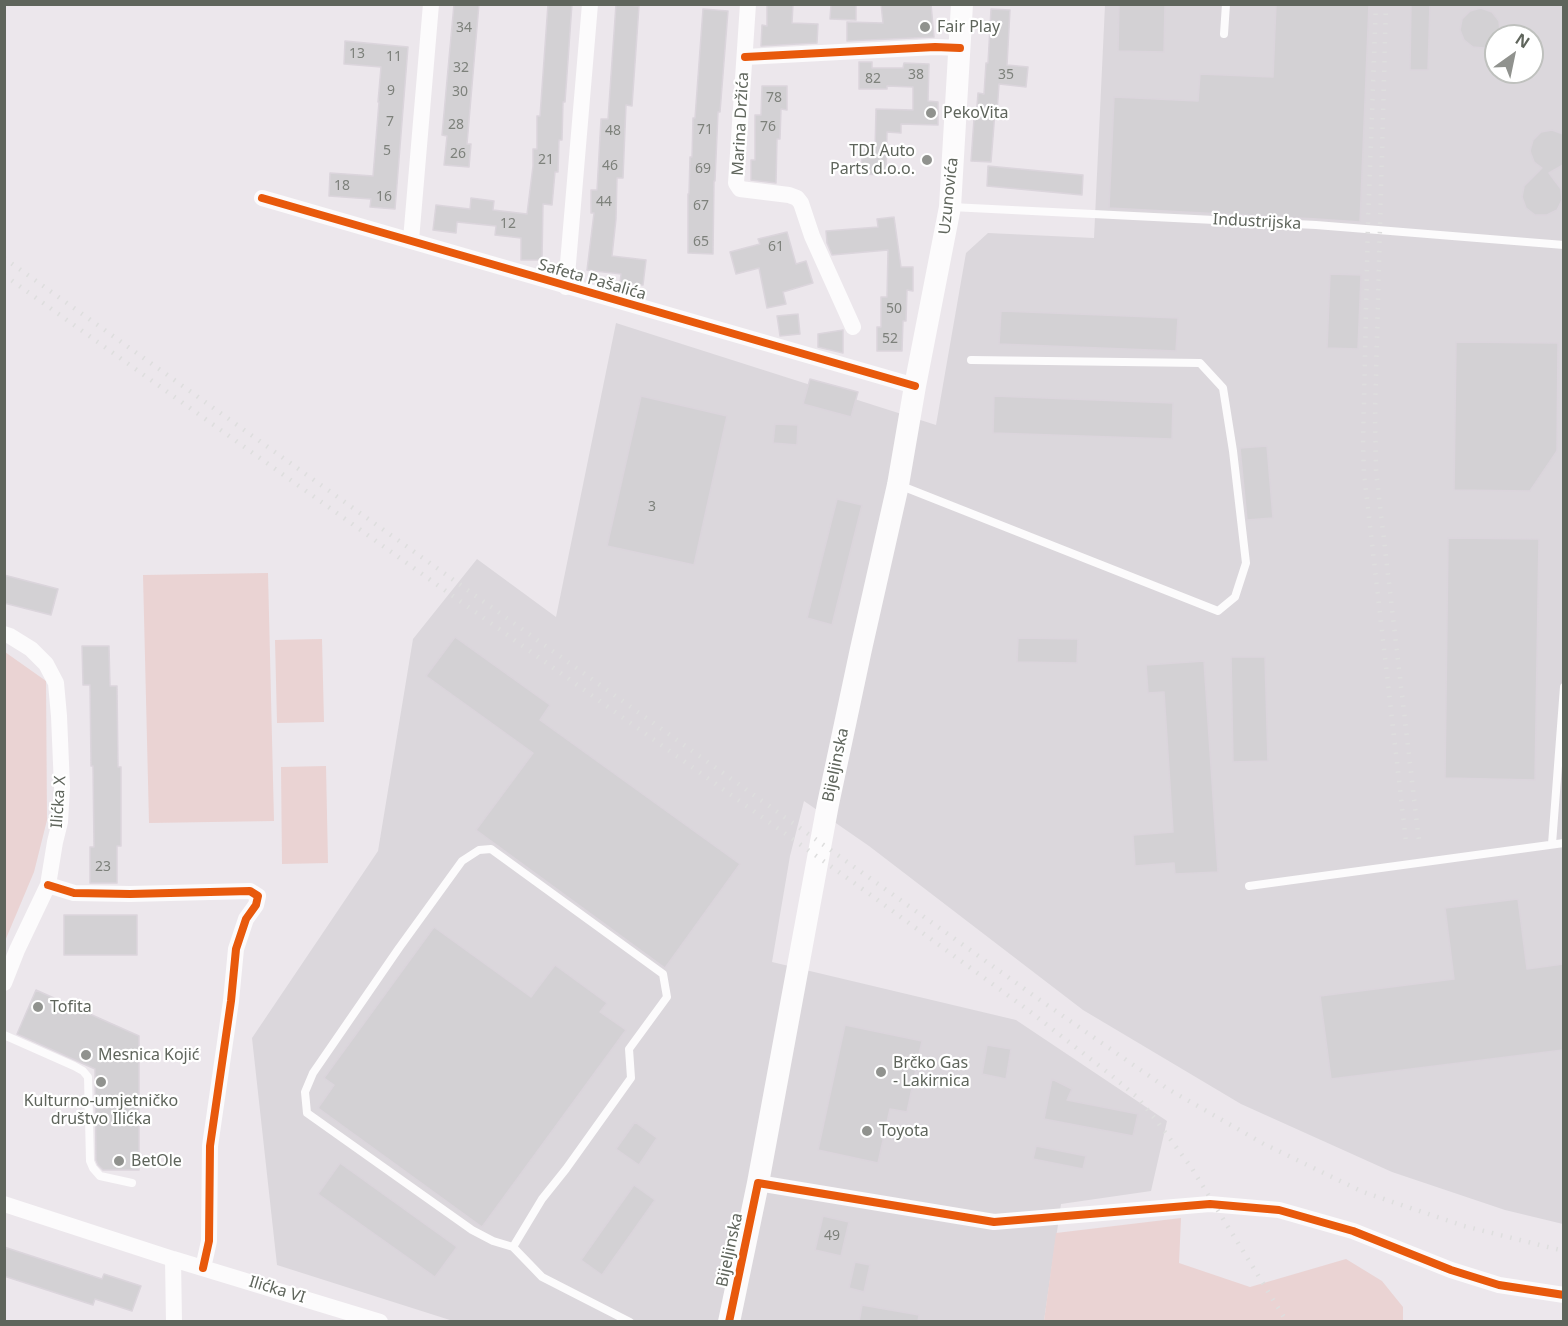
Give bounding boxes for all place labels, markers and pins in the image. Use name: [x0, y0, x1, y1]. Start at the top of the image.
place label: Fair Play: [937, 17, 1000, 37]
marker: Fair Play: [918, 20, 932, 34]
place label: PekoVita: [943, 103, 1008, 123]
marker: PekoVita: [924, 106, 938, 120]
place label: TDI Auto Parts d.o.o.: [830, 141, 915, 179]
marker: TDI Auto Parts d.o.o.: [920, 153, 934, 167]
place label: Tofita: [50, 997, 92, 1017]
marker: Tofita: [31, 1000, 45, 1014]
place label: Mesnica Kojić: [98, 1045, 200, 1065]
marker: Mesnica Kojić: [79, 1048, 93, 1062]
place label: Brčko Gas - Lakirnica: [893, 1053, 970, 1091]
marker: Brčko Gas - Lakirnica: [874, 1065, 888, 1079]
marker: Kulturno-umjetničko društvo Ilićka: [94, 1075, 108, 1089]
place label: Kulturno-umjetničko društvo Ilićka: [24, 1091, 178, 1129]
place label: Toyota: [879, 1121, 929, 1141]
marker: Toyota: [860, 1124, 874, 1138]
place label: BetOle: [131, 1151, 182, 1171]
marker: BetOle: [112, 1154, 126, 1168]

